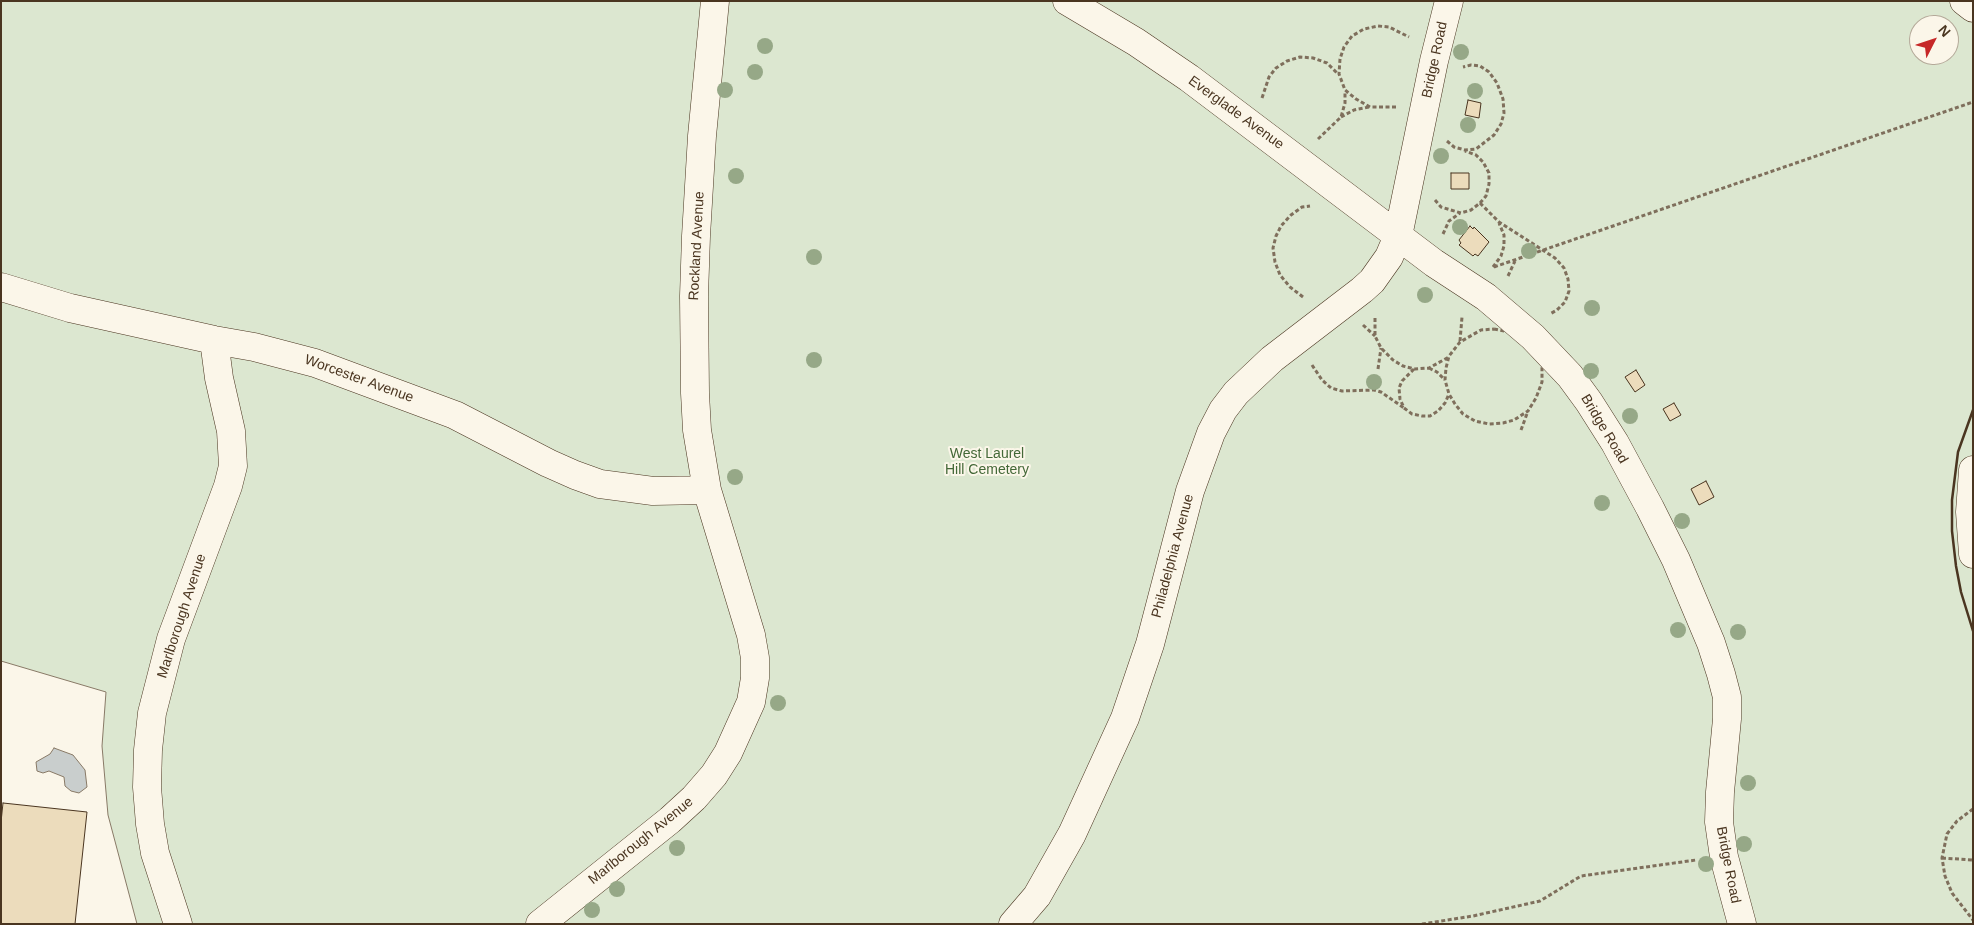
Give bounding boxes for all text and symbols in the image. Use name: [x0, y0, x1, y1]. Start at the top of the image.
north arrow: [1909, 15, 1959, 65]
street label: Bridge Road: [1419, 20, 1451, 100]
text: N: [1935, 22, 1954, 40]
street label: Everglade Avenue: [1185, 73, 1287, 153]
street label: Rockland Avenue: [686, 191, 708, 301]
street label: Worcester Avenue: [302, 351, 416, 407]
street label: Bridge Road: [1577, 391, 1631, 467]
park label: West Laurel Hill Cemetery: [945, 446, 1029, 478]
street label: Philadelphia Avenue: [1148, 492, 1198, 620]
street label: Marlborough Avenue: [154, 552, 210, 680]
street label: Marlborough Avenue: [585, 794, 697, 888]
street label: Bridge Road: [1712, 825, 1744, 905]

